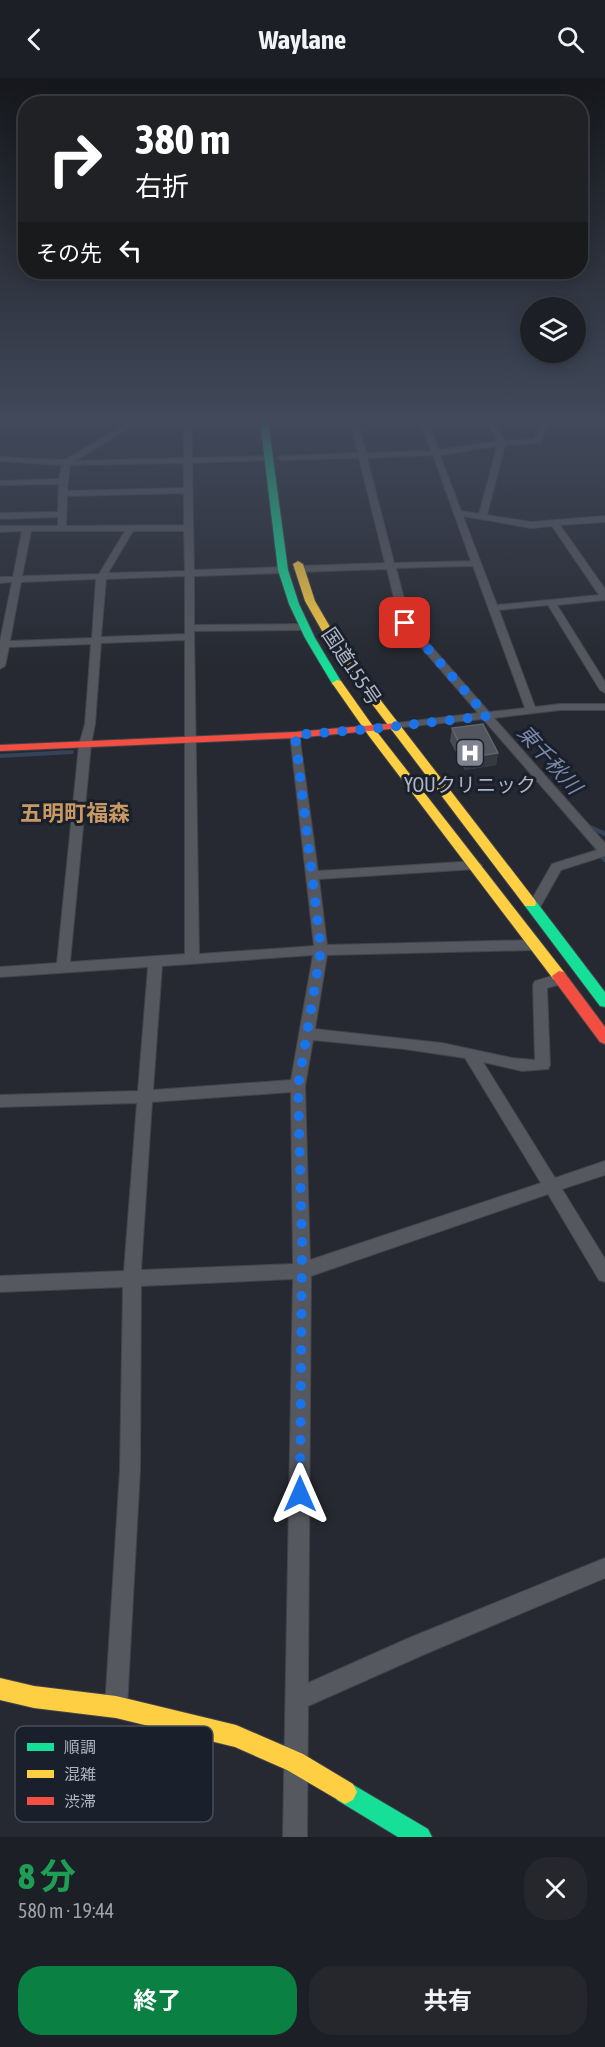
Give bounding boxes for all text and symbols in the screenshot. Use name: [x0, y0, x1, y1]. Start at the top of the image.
icon: back: [18, 23, 51, 56]
icon: search: [554, 23, 587, 56]
text: Waylane: [259, 24, 346, 55]
text: 380 m: [135, 115, 230, 163]
icon: right: [36, 120, 114, 198]
text: 右折: [135, 171, 189, 202]
icon: left: [114, 234, 147, 267]
text: その先: [36, 240, 102, 266]
map controls: [520, 297, 586, 363]
button: layers: [520, 297, 586, 363]
pin: [379, 597, 430, 648]
icon: arrive: [388, 606, 421, 639]
street label: 国道155号: [318, 623, 386, 709]
water label: 東千秋川: [513, 720, 588, 800]
hospital icon: YOUクリニック: [454, 737, 486, 769]
place label: YOUクリニック: [404, 773, 536, 796]
district label: 五明町福森: [20, 800, 130, 826]
position arrow: [268, 1462, 332, 1526]
legend: [15, 1726, 213, 1822]
text: 順調: [64, 1738, 96, 1756]
text: 混雑: [64, 1765, 96, 1783]
text: 渋滞: [64, 1792, 96, 1810]
text: 8 分: [18, 1855, 76, 1897]
button: close: [524, 1857, 587, 1920]
text: 580 m · 19:44: [18, 1899, 114, 1922]
button: 終了: [18, 1966, 297, 2035]
button: 共有: [309, 1966, 587, 2035]

